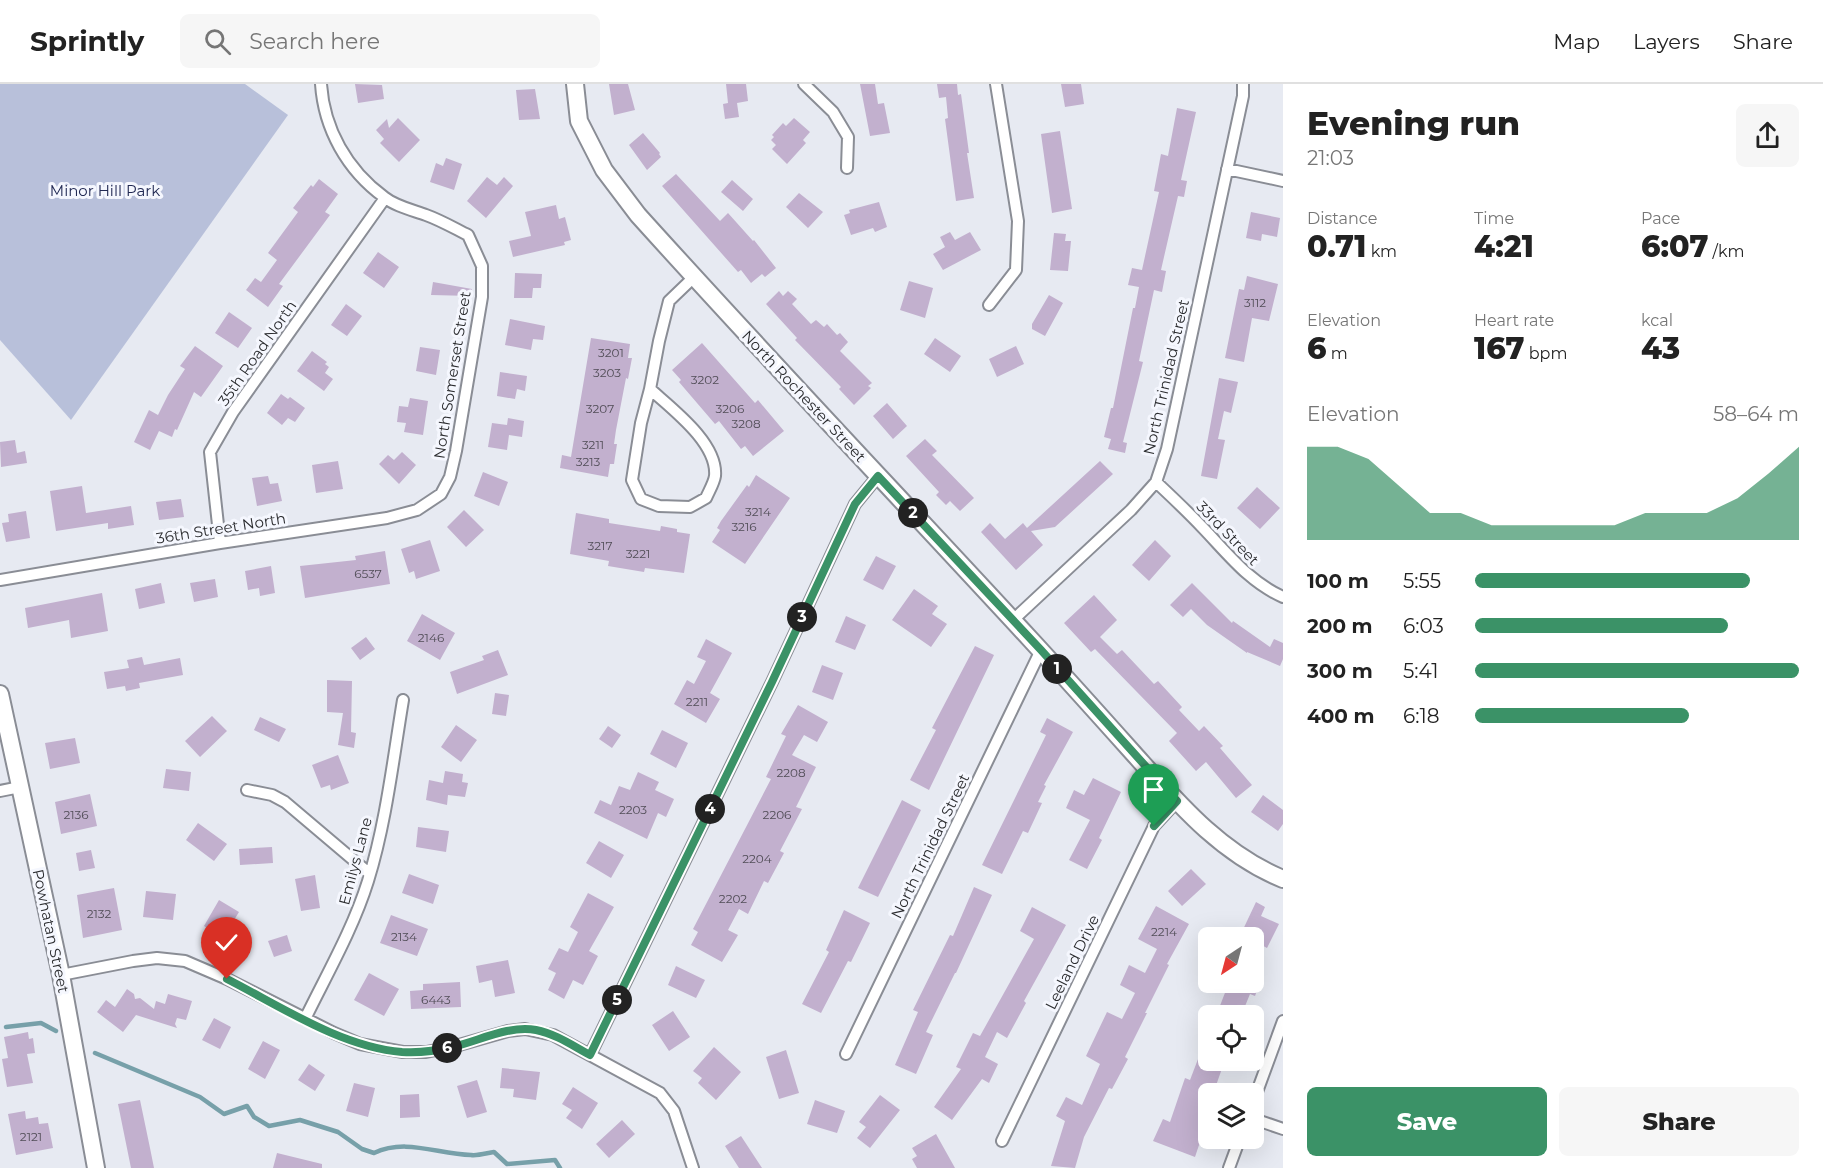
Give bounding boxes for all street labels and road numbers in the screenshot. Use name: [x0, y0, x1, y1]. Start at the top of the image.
street label: North Somerset Street: [429, 290, 475, 460]
street label: 35th Road North: [214, 297, 300, 409]
street label: North Trinidad Street: [1139, 297, 1193, 457]
street label: North Rochester Street: [738, 326, 870, 466]
street label: 33rd Street: [1193, 497, 1263, 569]
street label: 36th Street North: [155, 508, 287, 548]
street label: North Trinidad Street: [887, 770, 973, 922]
street label: Emilys Lane: [334, 815, 376, 907]
street label: Powhatan Street: [29, 867, 73, 995]
street label: Leeland Drive: [1041, 911, 1103, 1013]

